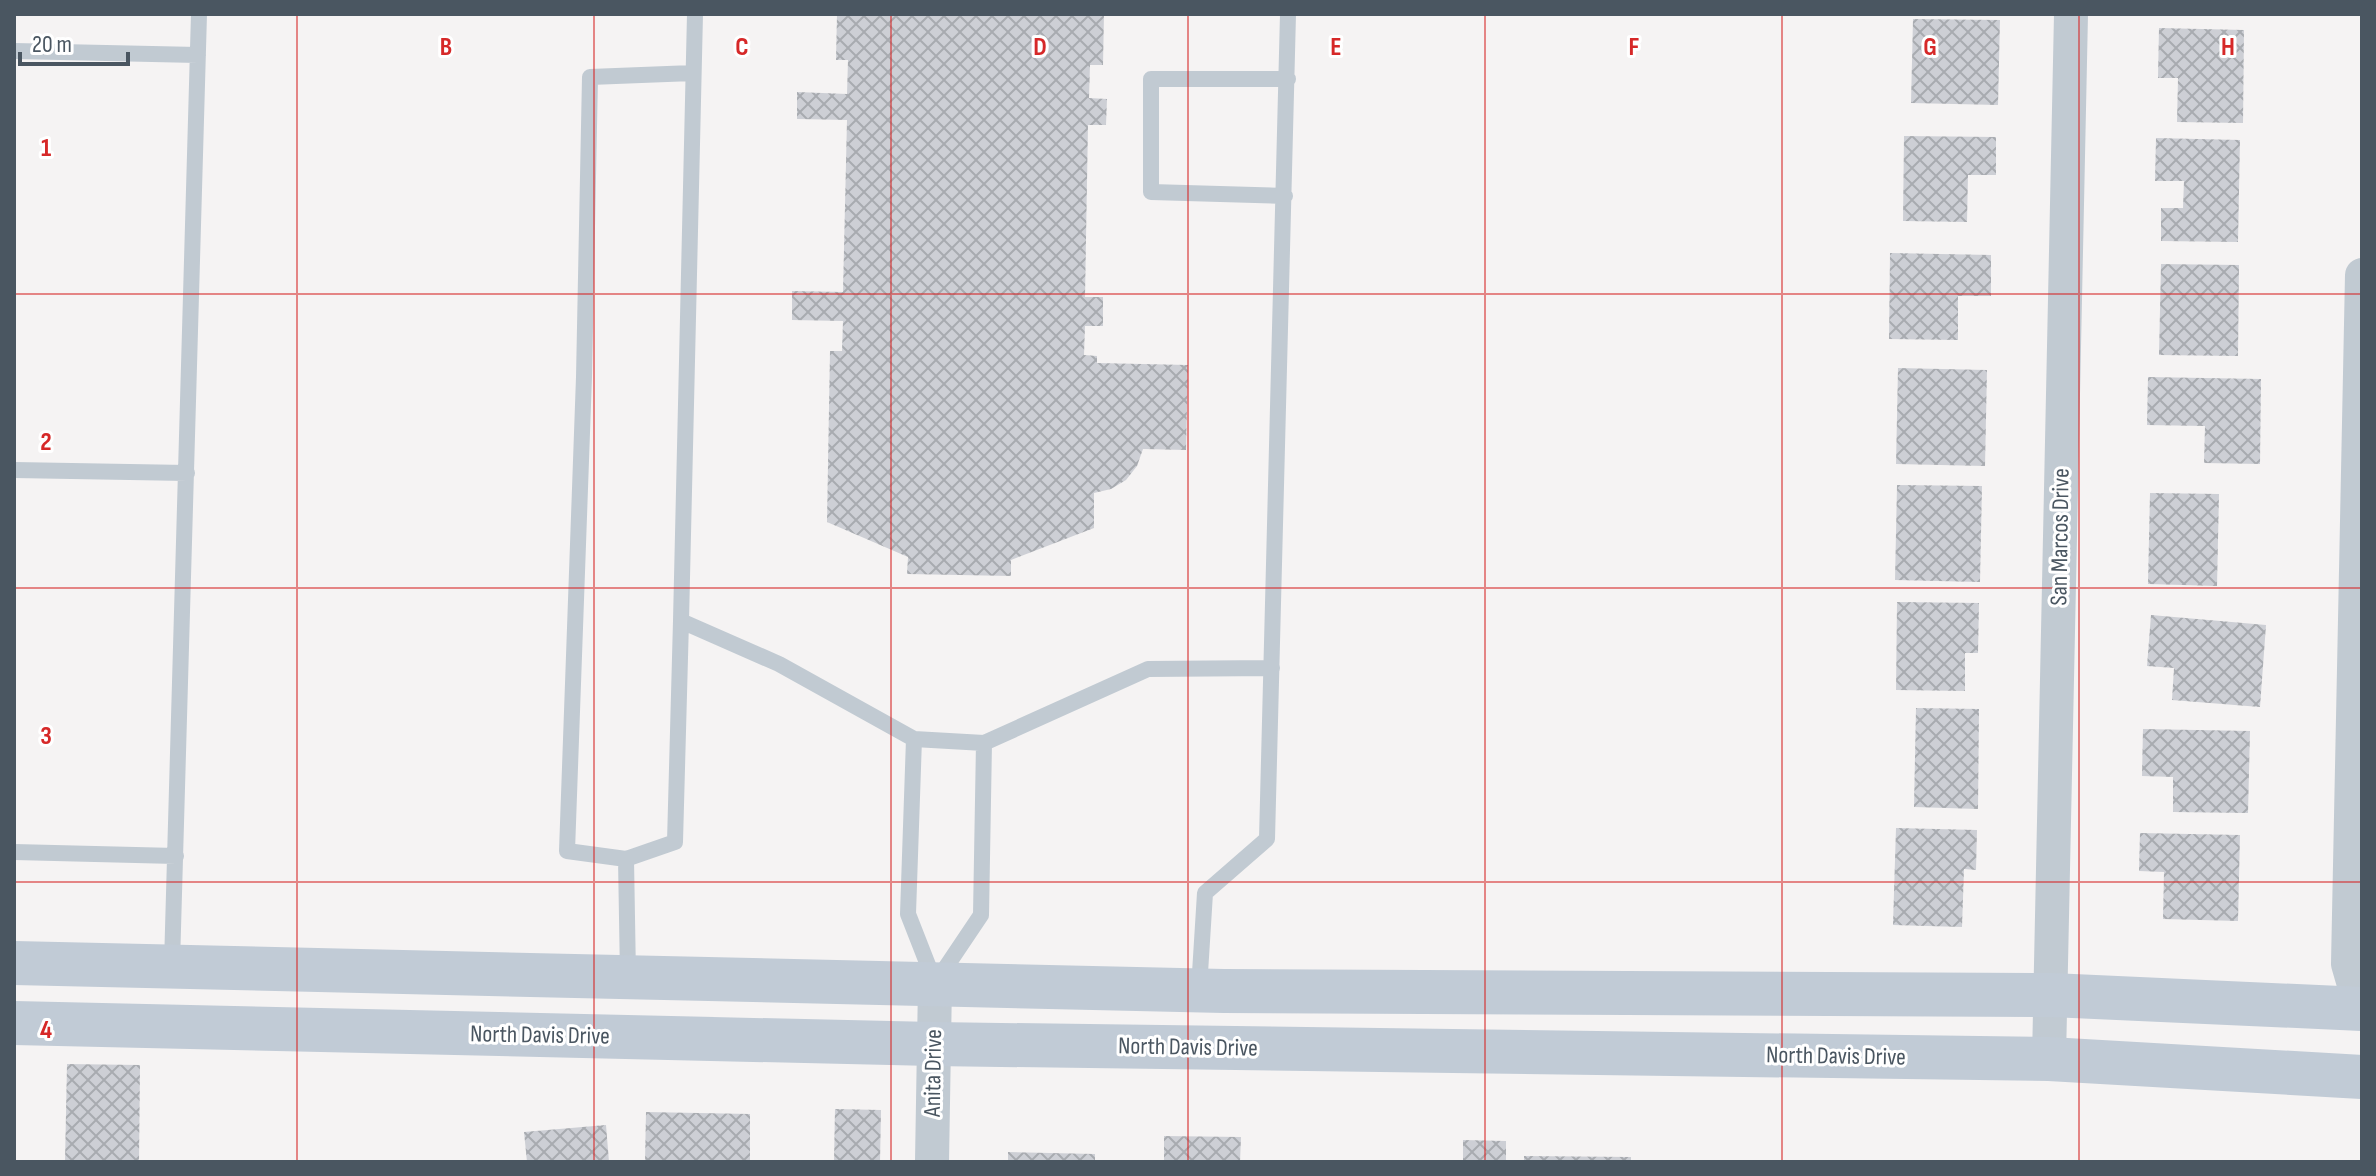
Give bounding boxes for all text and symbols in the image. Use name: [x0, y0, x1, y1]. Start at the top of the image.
scale bar: [20, 16, 128, 66]
text: 20 m: [32, 30, 72, 59]
text: B: [440, 32, 452, 63]
text: C: [735, 32, 749, 63]
text: D: [1033, 32, 1047, 63]
text: E: [1330, 32, 1342, 63]
text: F: [1629, 32, 1640, 63]
text: G: [1923, 32, 1937, 63]
text: H: [2221, 32, 2235, 63]
text: 1: [41, 133, 51, 164]
text: 2: [40, 427, 52, 458]
street label: San Marcos Drive: [2044, 468, 2076, 606]
text: 3: [40, 721, 52, 752]
text: 4: [40, 1015, 52, 1046]
street label: North Davis Drive: [470, 1019, 610, 1051]
street label: Anita Drive: [918, 1029, 948, 1118]
street label: North Davis Drive: [1118, 1031, 1258, 1063]
street label: North Davis Drive: [1766, 1040, 1906, 1072]

